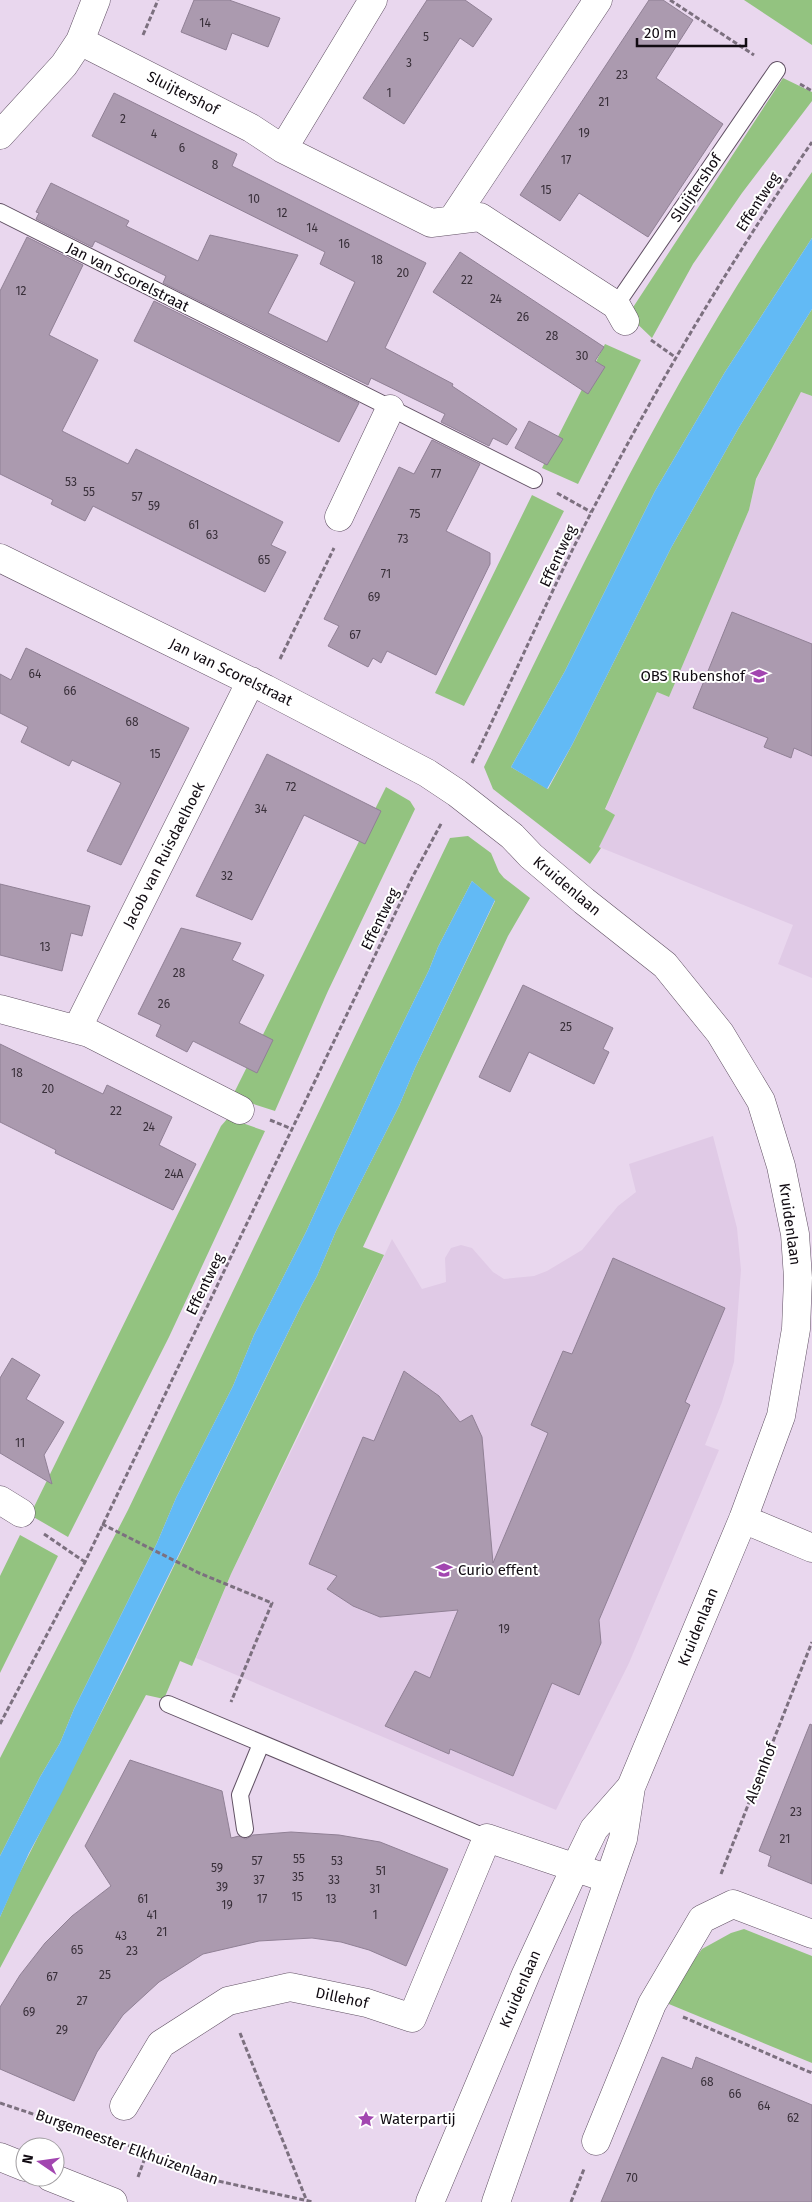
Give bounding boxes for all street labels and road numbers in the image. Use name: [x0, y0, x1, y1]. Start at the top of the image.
street label: Sluijtershof: [144, 67, 223, 119]
street label: Sluijtershof: [667, 150, 726, 225]
street label: Effentweg: [732, 169, 784, 235]
street label: Jan van Scorelstraat: [64, 238, 193, 316]
street label: Effentweg: [536, 522, 580, 590]
street label: Jan van Scorelstraat: [167, 634, 296, 710]
street label: Jacob van Ruisdaelhoek: [119, 779, 209, 931]
street label: Kruidenlaan: [529, 852, 605, 920]
street label: Effentweg: [357, 885, 403, 953]
street label: Kruidenlaan: [775, 1182, 805, 1266]
street label: Effentweg: [182, 1250, 228, 1318]
street label: Kruidenlaan: [674, 1585, 722, 1669]
street label: Alsemhof: [741, 1739, 781, 1806]
street label: Kruidenlaan: [496, 1947, 544, 2031]
street label: Dillehof: [314, 1984, 371, 2013]
street label: Burgemeester Elkhuizenlaan: [33, 2106, 221, 2188]

